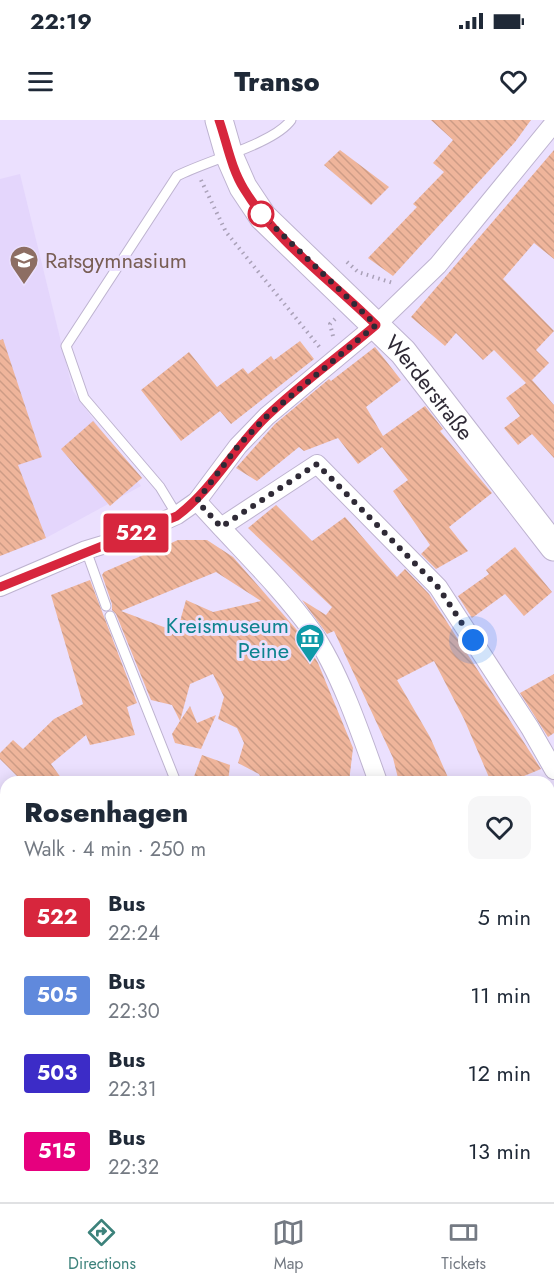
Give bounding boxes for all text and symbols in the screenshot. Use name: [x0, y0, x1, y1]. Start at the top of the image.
text: 22:19: [30, 5, 92, 37]
text: Transo: [234, 62, 320, 101]
icon: menu: [24, 65, 57, 98]
icon: heart: [497, 65, 530, 98]
unlabelled marker: [248, 201, 274, 227]
school or university icon: Ratsgymnasium: [8, 244, 40, 286]
place label: Ratsgymnasium: [45, 244, 187, 276]
street label: Werderstraße: [378, 327, 481, 447]
line badge: 522: [102, 514, 170, 552]
text: 522: [115, 518, 157, 548]
place label: Kreismuseum Peine: [166, 609, 289, 666]
museum icon: Kreismuseum Peine: [294, 622, 326, 664]
your location: [458, 625, 488, 655]
text: Rosenhagen: [24, 792, 188, 833]
button: heart: [468, 796, 531, 859]
text: Walk · 4 min · 250 m: [24, 835, 206, 864]
text: Bus: [108, 887, 145, 919]
text: 5 min: [478, 901, 531, 933]
text: 522: [36, 902, 78, 932]
text: 22:24: [108, 919, 160, 948]
text: Bus: [108, 965, 145, 997]
text: 11 min: [470, 979, 531, 1011]
text: 505: [37, 980, 78, 1010]
text: 22:30: [108, 997, 160, 1026]
text: Bus: [108, 1043, 145, 1075]
text: 12 min: [468, 1057, 531, 1089]
text: 503: [37, 1058, 77, 1088]
text: 22:31: [108, 1075, 157, 1104]
text: Bus: [108, 1121, 145, 1153]
text: 13 min: [468, 1135, 531, 1167]
text: 515: [38, 1136, 76, 1166]
text: 22:32: [108, 1153, 159, 1182]
tab: Directions: [68, 1216, 136, 1275]
tab: Map: [272, 1216, 305, 1275]
tab: Tickets: [441, 1216, 486, 1275]

